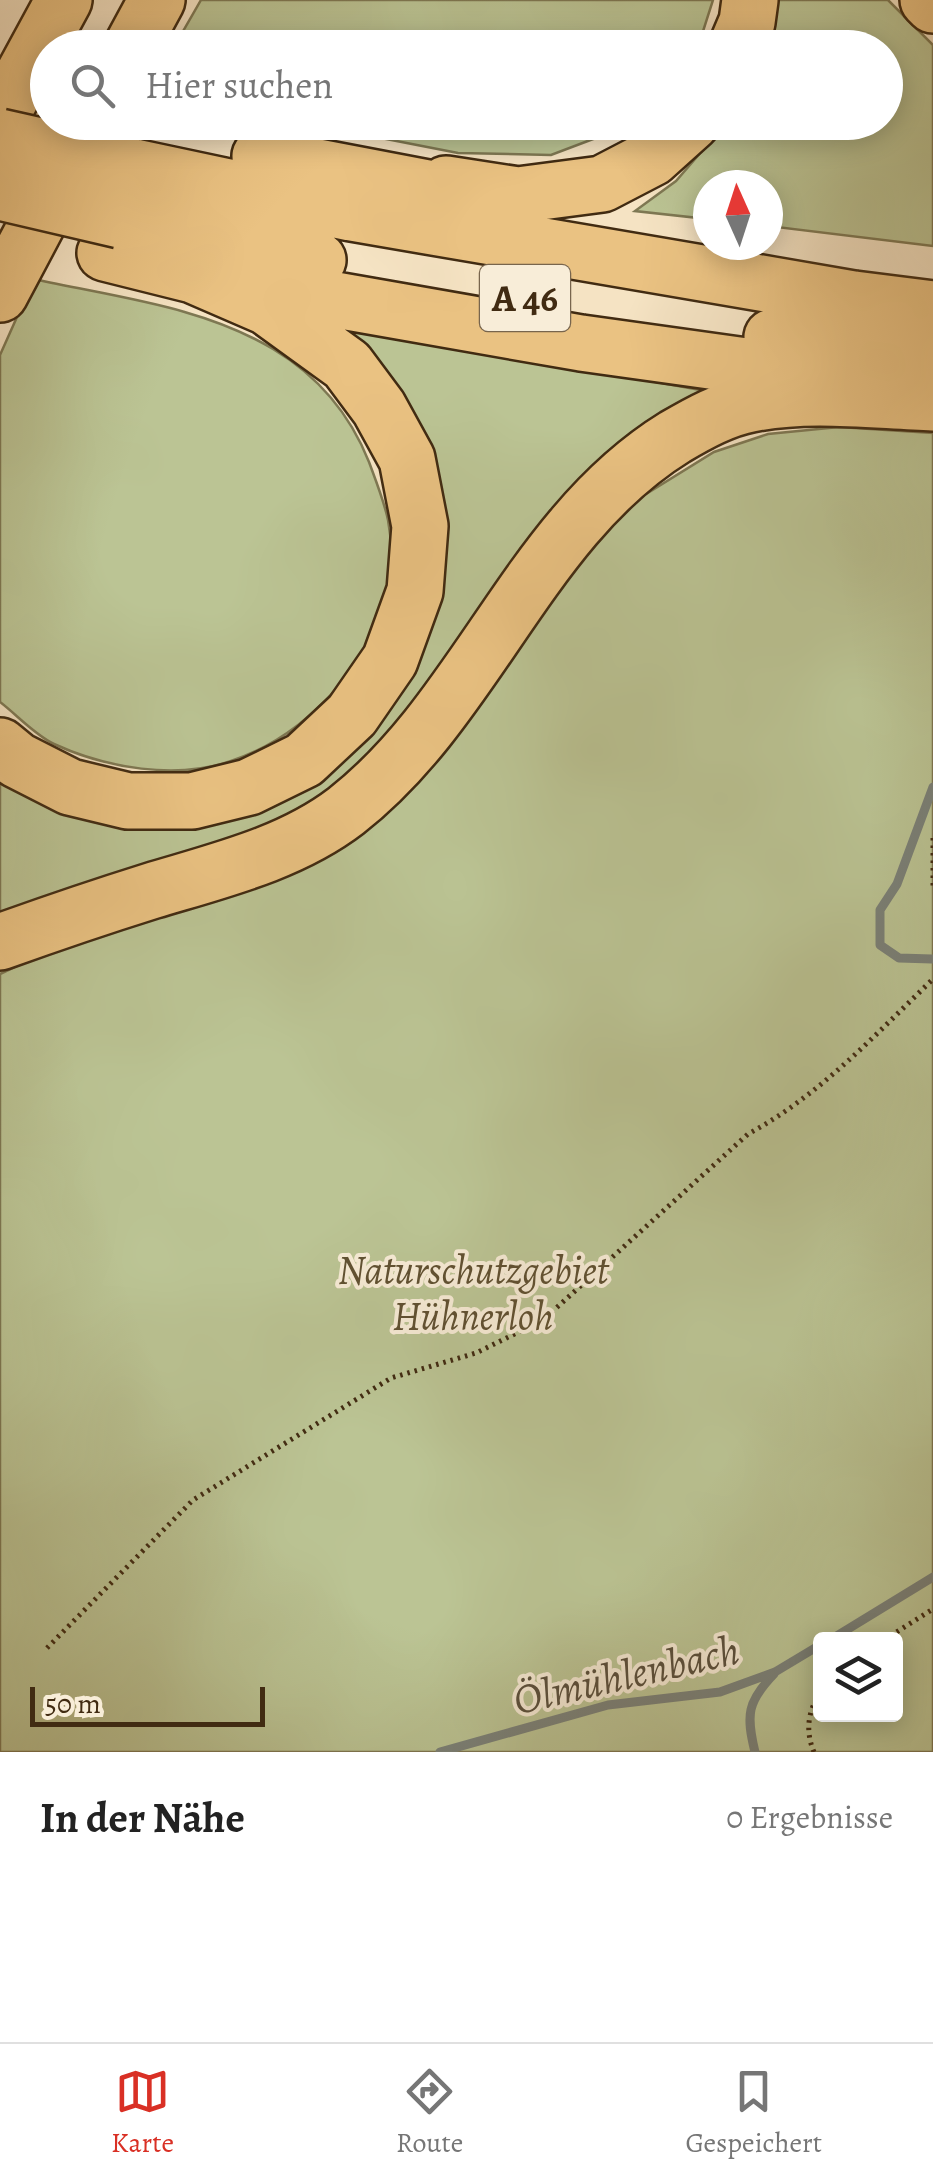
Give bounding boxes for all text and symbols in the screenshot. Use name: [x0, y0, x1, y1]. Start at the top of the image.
search box: [30, 30, 903, 140]
icon: search: [65, 58, 120, 113]
text: Hier suchen: [145, 59, 333, 111]
north arrow: [693, 170, 783, 260]
road number: A 46: [480, 265, 570, 331]
park label: Naturschutzgebiet Hühnerloh: [338, 1243, 610, 1344]
water label: Ölmühlenbach: [508, 1621, 745, 1728]
map controls: [813, 1632, 903, 1722]
button: layers: [813, 1632, 903, 1722]
scale bar: [30, 1682, 265, 1726]
text: 50 m: [45, 1685, 101, 1723]
text: In der Nähe: [40, 1789, 245, 1846]
text: 0 Ergebnisse: [726, 1795, 893, 1839]
tab: Karte: [111, 2064, 174, 2162]
tab: Route: [396, 2064, 463, 2162]
tab: Gespeichert: [685, 2064, 822, 2162]

